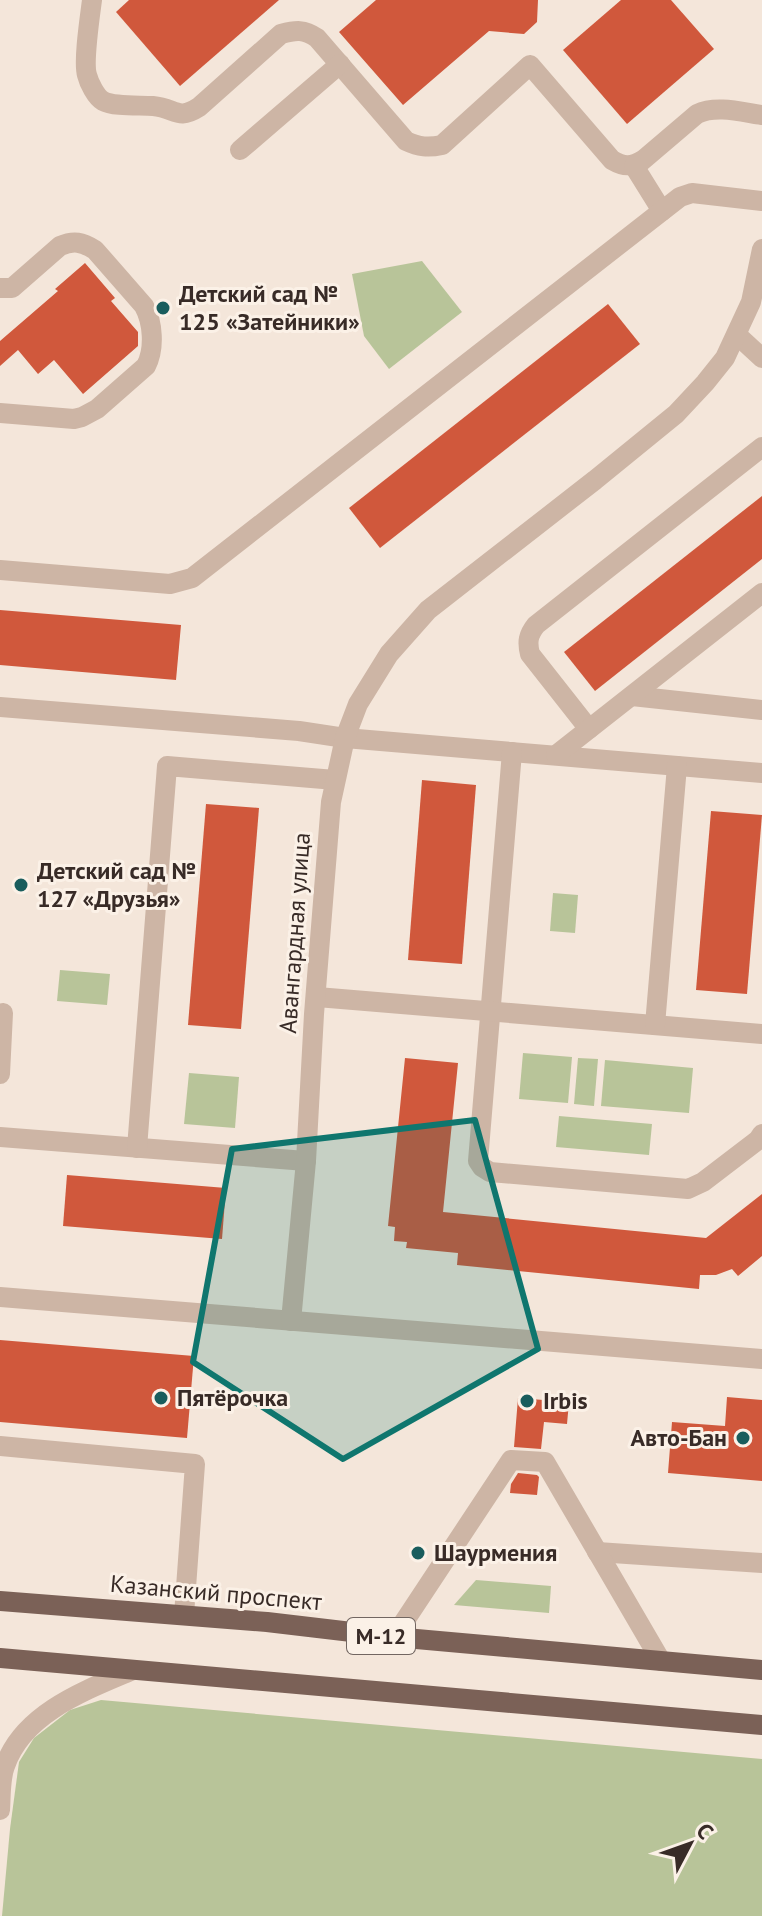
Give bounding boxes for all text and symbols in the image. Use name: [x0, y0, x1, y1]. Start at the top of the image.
place label: Детский сад № 125 «Затейники»: [179, 278, 360, 337]
marker: Детский сад № 125 «Затейники»: [154, 299, 172, 317]
street label: Авангардная улица: [272, 832, 317, 1034]
place label: Детский сад № 127 «Друзья»: [37, 855, 196, 914]
marker: Детский сад № 127 «Друзья»: [12, 876, 30, 894]
place label: Пятёрочка: [177, 1382, 288, 1413]
place label: Irbis: [543, 1385, 588, 1416]
marker: Пятёрочка: [152, 1389, 170, 1407]
marker: Irbis: [518, 1392, 536, 1410]
place label: Авто-Бан: [631, 1422, 727, 1453]
marker: Авто-Бан: [734, 1429, 752, 1447]
place label: Шаурмения: [434, 1537, 557, 1568]
marker: Шаурмения: [409, 1544, 427, 1562]
street label: Казанский проспект: [109, 1568, 324, 1617]
road number: М-12: [347, 1618, 415, 1654]
north arrow: [650, 1804, 730, 1884]
text: С: [690, 1817, 720, 1845]

